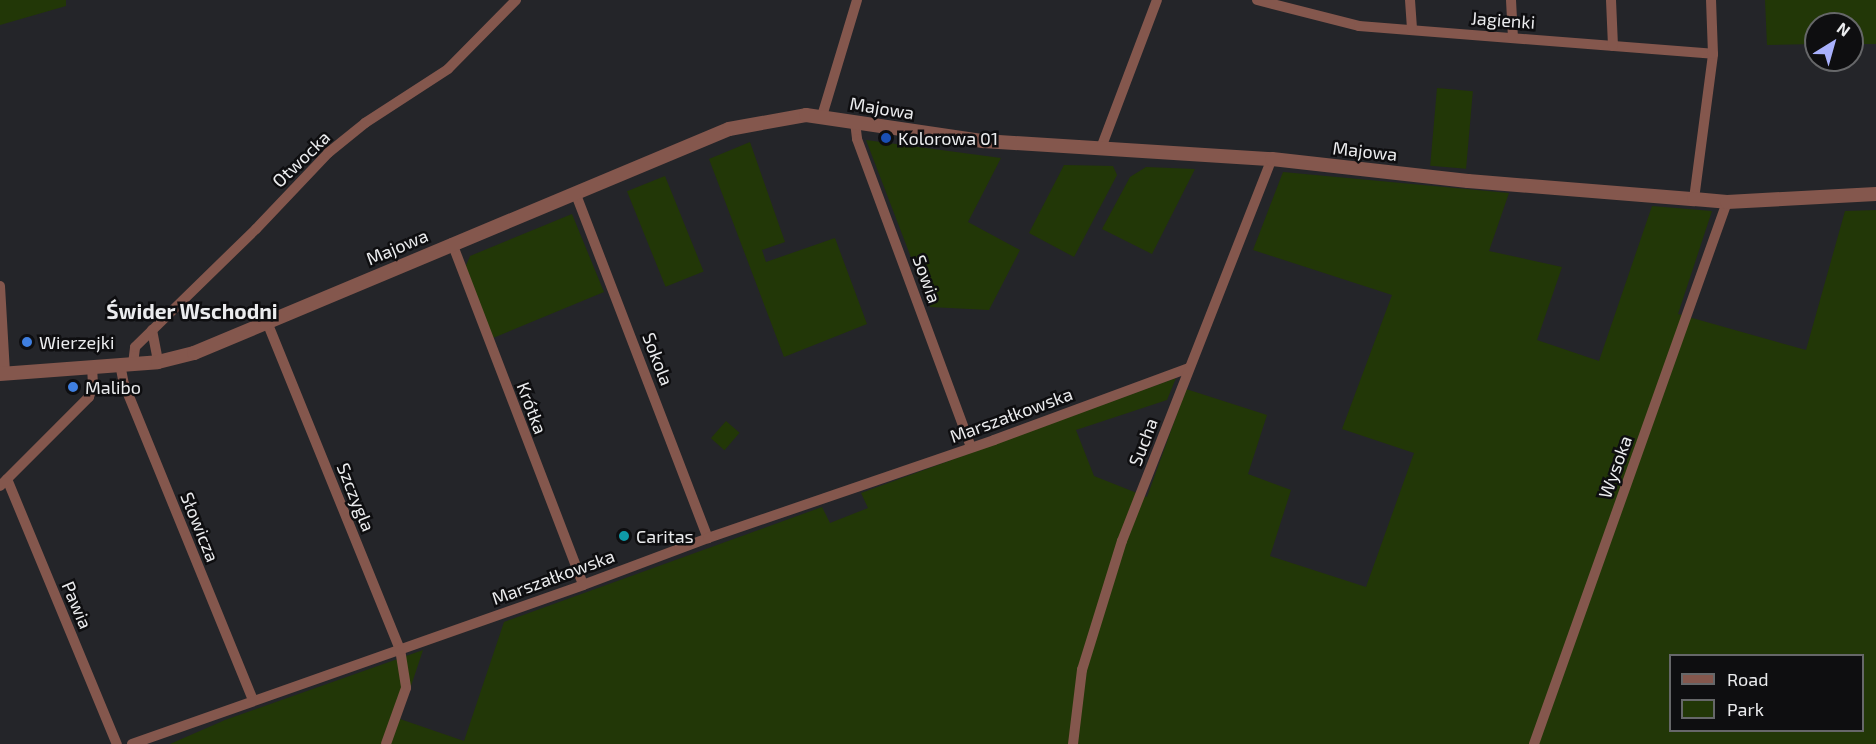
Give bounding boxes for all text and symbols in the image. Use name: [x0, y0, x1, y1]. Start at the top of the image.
street label: Jagienki: [1470, 7, 1536, 33]
north arrow: [1804, 12, 1864, 72]
text: N: [1834, 18, 1854, 40]
street label: Majowa: [848, 92, 916, 124]
street label: Otwocka: [268, 126, 334, 192]
place label: Kolorowa 01: [898, 127, 998, 149]
marker: Kolorowa 01: [879, 131, 893, 145]
street label: Majowa: [1332, 137, 1398, 165]
street label: Majowa: [363, 224, 431, 270]
street label: Sowia: [908, 252, 946, 306]
district label: Świder Wschodni: [106, 298, 278, 324]
street label: Sokola: [638, 330, 678, 388]
place label: Wierzejki: [39, 331, 114, 353]
marker: Wierzejki: [20, 335, 34, 349]
place label: Malibo: [85, 376, 141, 398]
street label: Krótka: [512, 379, 552, 437]
marker: Malibo: [66, 380, 80, 394]
street label: Marszałkowska: [947, 383, 1075, 447]
street label: Sucha: [1124, 415, 1162, 469]
street label: Wysoka: [1594, 433, 1636, 501]
street label: Szczygla: [333, 460, 379, 534]
street label: Słowicza: [176, 489, 224, 565]
place label: Caritas: [636, 525, 694, 547]
marker: Caritas: [617, 529, 631, 543]
street label: Marszałkowska: [489, 545, 617, 609]
street label: Pawia: [57, 578, 97, 632]
legend: [1669, 654, 1864, 732]
text: Road: [1727, 668, 1768, 690]
text: Park: [1727, 698, 1764, 720]

